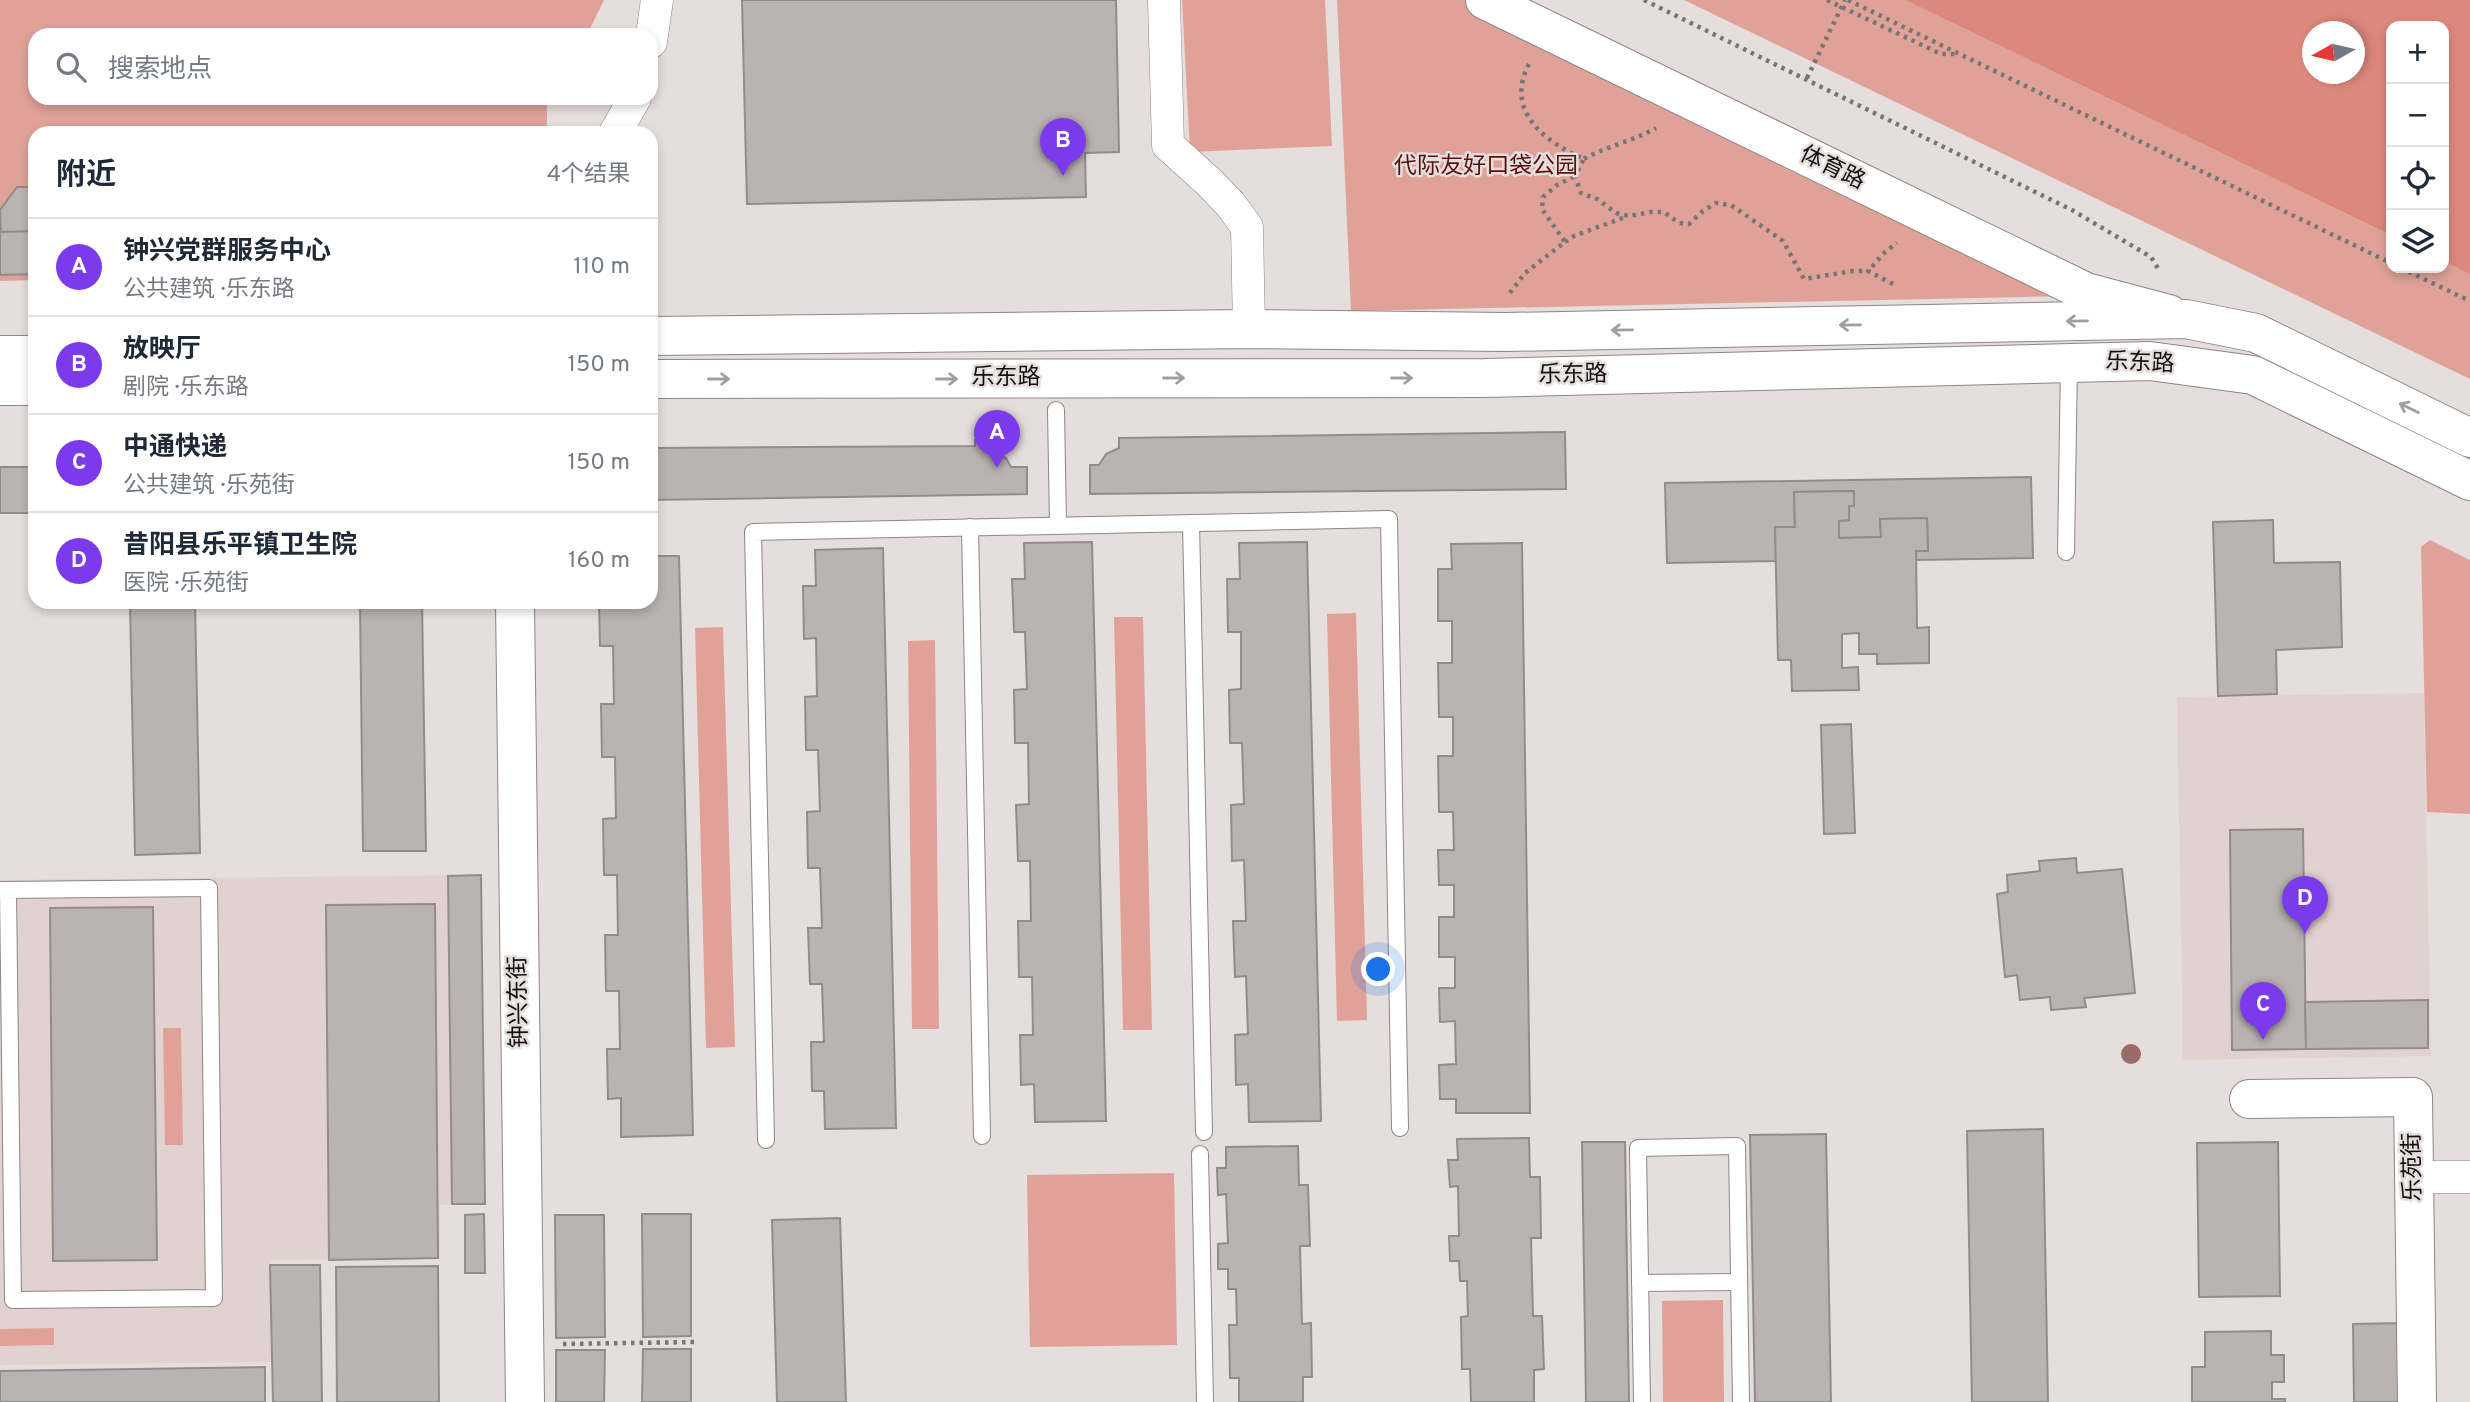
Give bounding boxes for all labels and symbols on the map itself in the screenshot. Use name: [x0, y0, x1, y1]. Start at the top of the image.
north arrow: [2302, 21, 2365, 84]
pin: B: [1040, 118, 1086, 176]
street label: 体育路: [1795, 141, 1869, 197]
park label: 代际友好口袋公园: [1394, 153, 1578, 182]
one-way arrow: [2066, 314, 2089, 328]
one-way arrow: [1839, 318, 1862, 332]
one-way arrow: [1611, 323, 1634, 336]
street label: 乐东路: [2105, 348, 2175, 380]
street label: 乐东路: [1538, 361, 1608, 391]
street label: 乐东路: [972, 364, 1041, 393]
one-way arrow: [1162, 371, 1185, 385]
one-way arrow: [1390, 371, 1413, 385]
one-way arrow: [707, 372, 730, 386]
one-way arrow: [935, 372, 958, 386]
one-way arrow: [2399, 400, 2420, 414]
pin: A: [974, 410, 1020, 468]
pin: D: [2282, 876, 2328, 934]
your location: [1361, 952, 1395, 986]
street label: 钟兴东街: [505, 956, 535, 1048]
pin: C: [2240, 982, 2286, 1040]
street label: 乐苑街: [2399, 1132, 2429, 1202]

